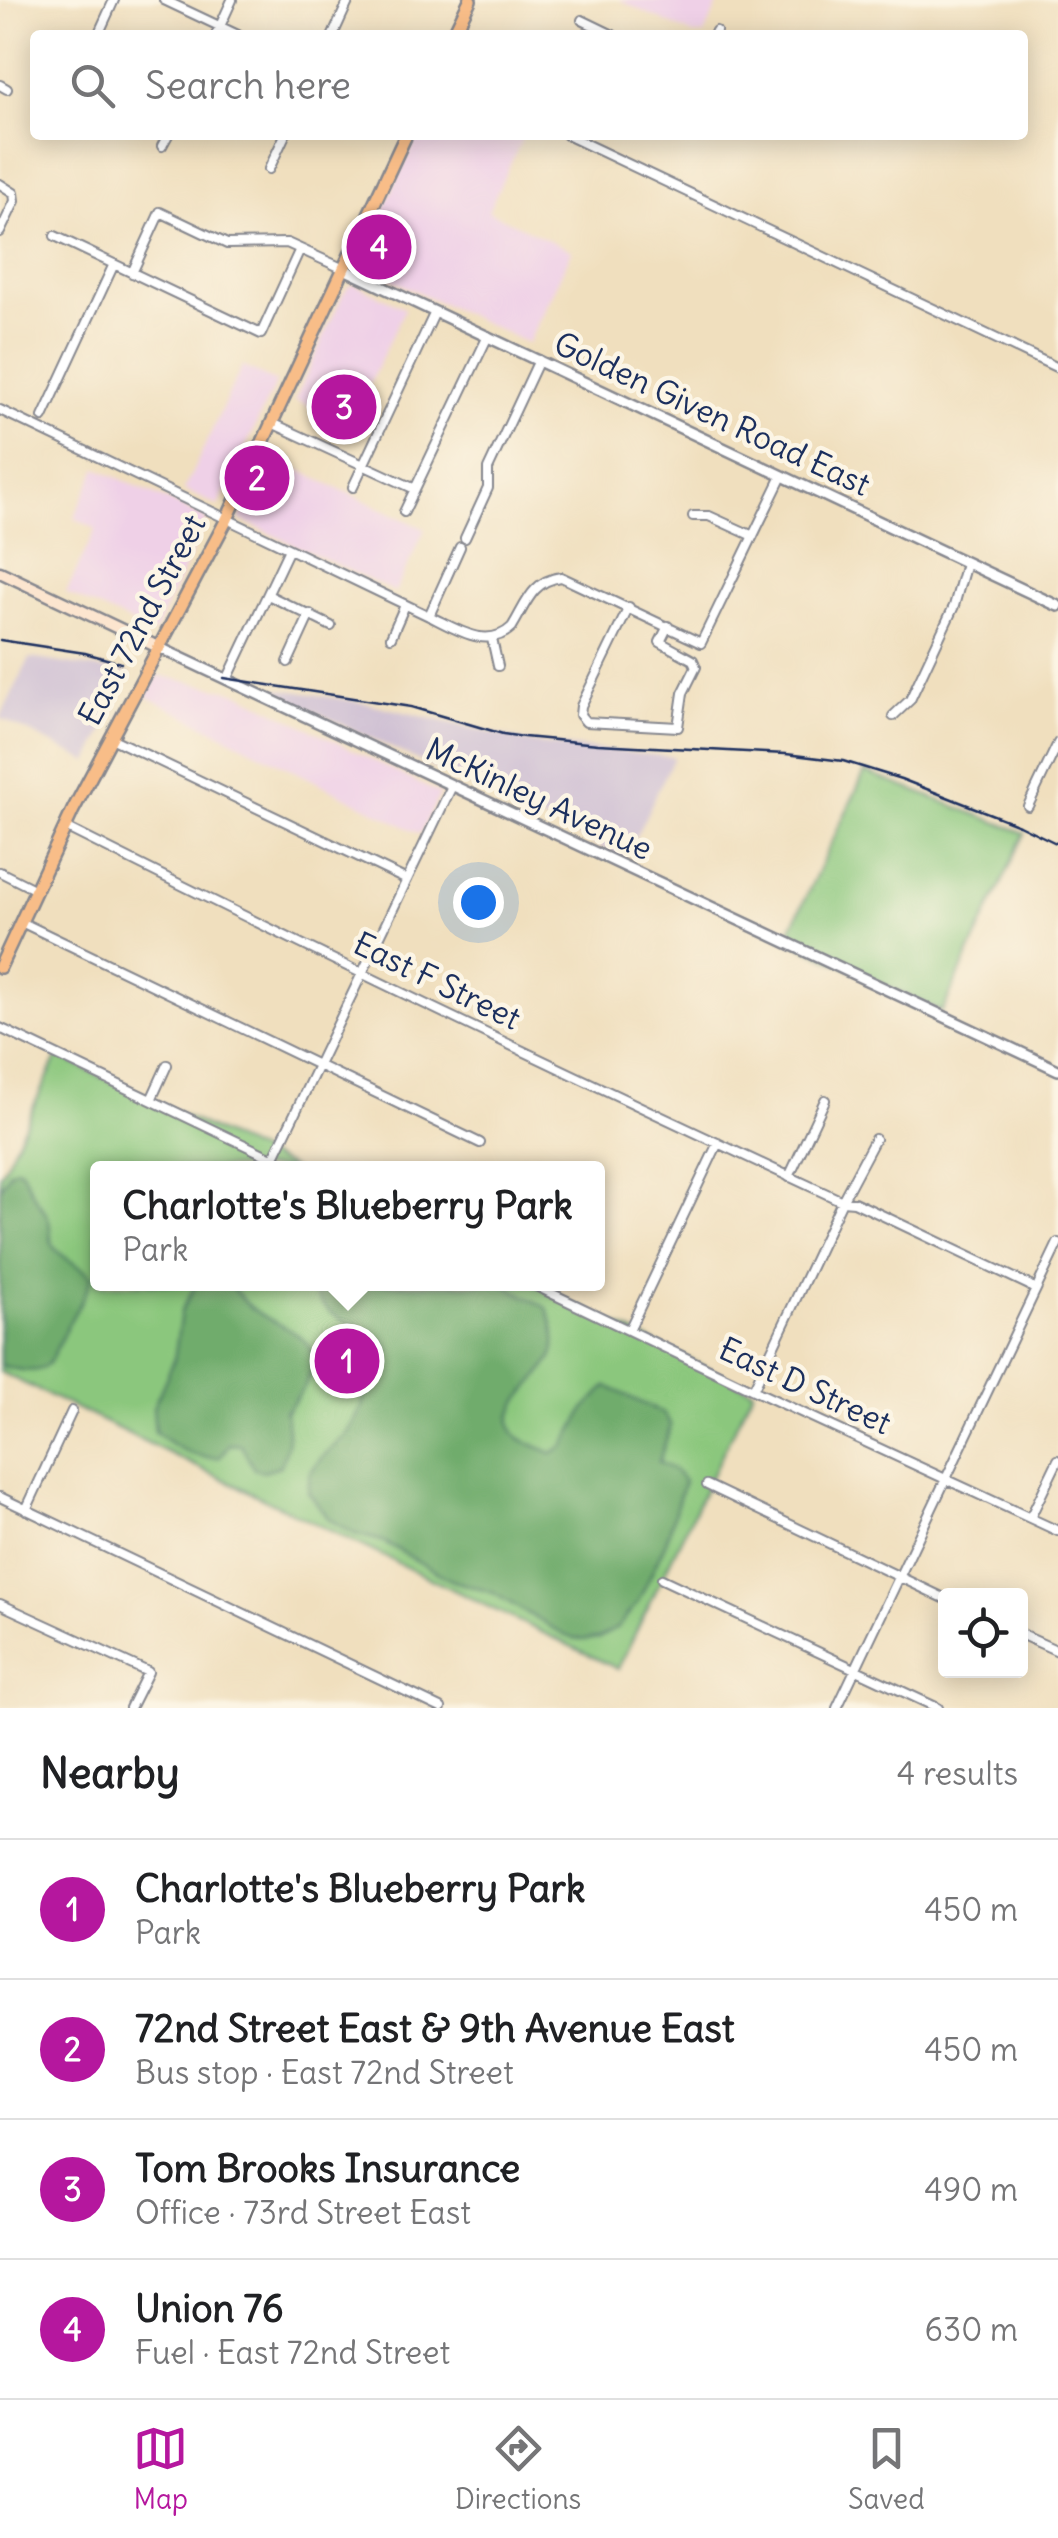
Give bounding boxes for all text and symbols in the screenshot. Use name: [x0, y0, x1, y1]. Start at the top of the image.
search box: [30, 30, 1028, 140]
icon: search: [65, 58, 120, 113]
text: Search here: [145, 62, 351, 109]
pin: 4: [346, 210, 412, 284]
street label: Golden Given Road East: [548, 322, 877, 505]
pin: 3: [312, 370, 376, 444]
pin: 2: [224, 440, 290, 516]
street label: East 72nd Street: [69, 507, 214, 732]
street label: McKinley Avenue: [420, 728, 659, 869]
your location: [453, 877, 504, 928]
street label: East F Street: [347, 923, 528, 1039]
popup: [90, 1161, 605, 1291]
text: Charlotte's Blueberry Park: [122, 1182, 573, 1229]
text: Park: [122, 1229, 188, 1270]
pin: 1: [314, 1324, 380, 1398]
street label: East D Street: [713, 1328, 898, 1443]
map controls: [938, 1588, 1028, 1678]
button: locate: [938, 1588, 1028, 1678]
text: Nearby: [40, 1747, 179, 1799]
text: 4 results: [897, 1753, 1018, 1794]
text: Charlotte's Blueberry Park: [135, 1865, 585, 1912]
text: 1: [66, 1889, 79, 1930]
text: 450 m: [924, 1889, 1018, 1930]
text: Park: [135, 1912, 201, 1953]
text: 72nd Street East & 9th Avenue East: [135, 2005, 735, 2052]
text: 2: [64, 2029, 81, 2070]
text: 450 m: [924, 2029, 1018, 2070]
text: Bus stop · East 72nd Street: [135, 2052, 514, 2093]
text: Tom Brooks Insurance: [135, 2145, 520, 2192]
text: 3: [63, 2169, 82, 2210]
text: 490 m: [924, 2169, 1018, 2210]
text: Office · 73rd Street East: [135, 2192, 471, 2233]
text: Union 76: [135, 2285, 284, 2332]
text: 4: [63, 2309, 82, 2350]
text: 630 m: [925, 2309, 1018, 2350]
text: Fuel · East 72nd Street: [135, 2332, 450, 2373]
tab: Map: [133, 2421, 188, 2517]
tab: Directions: [455, 2421, 581, 2517]
tab: Saved: [848, 2421, 925, 2517]

